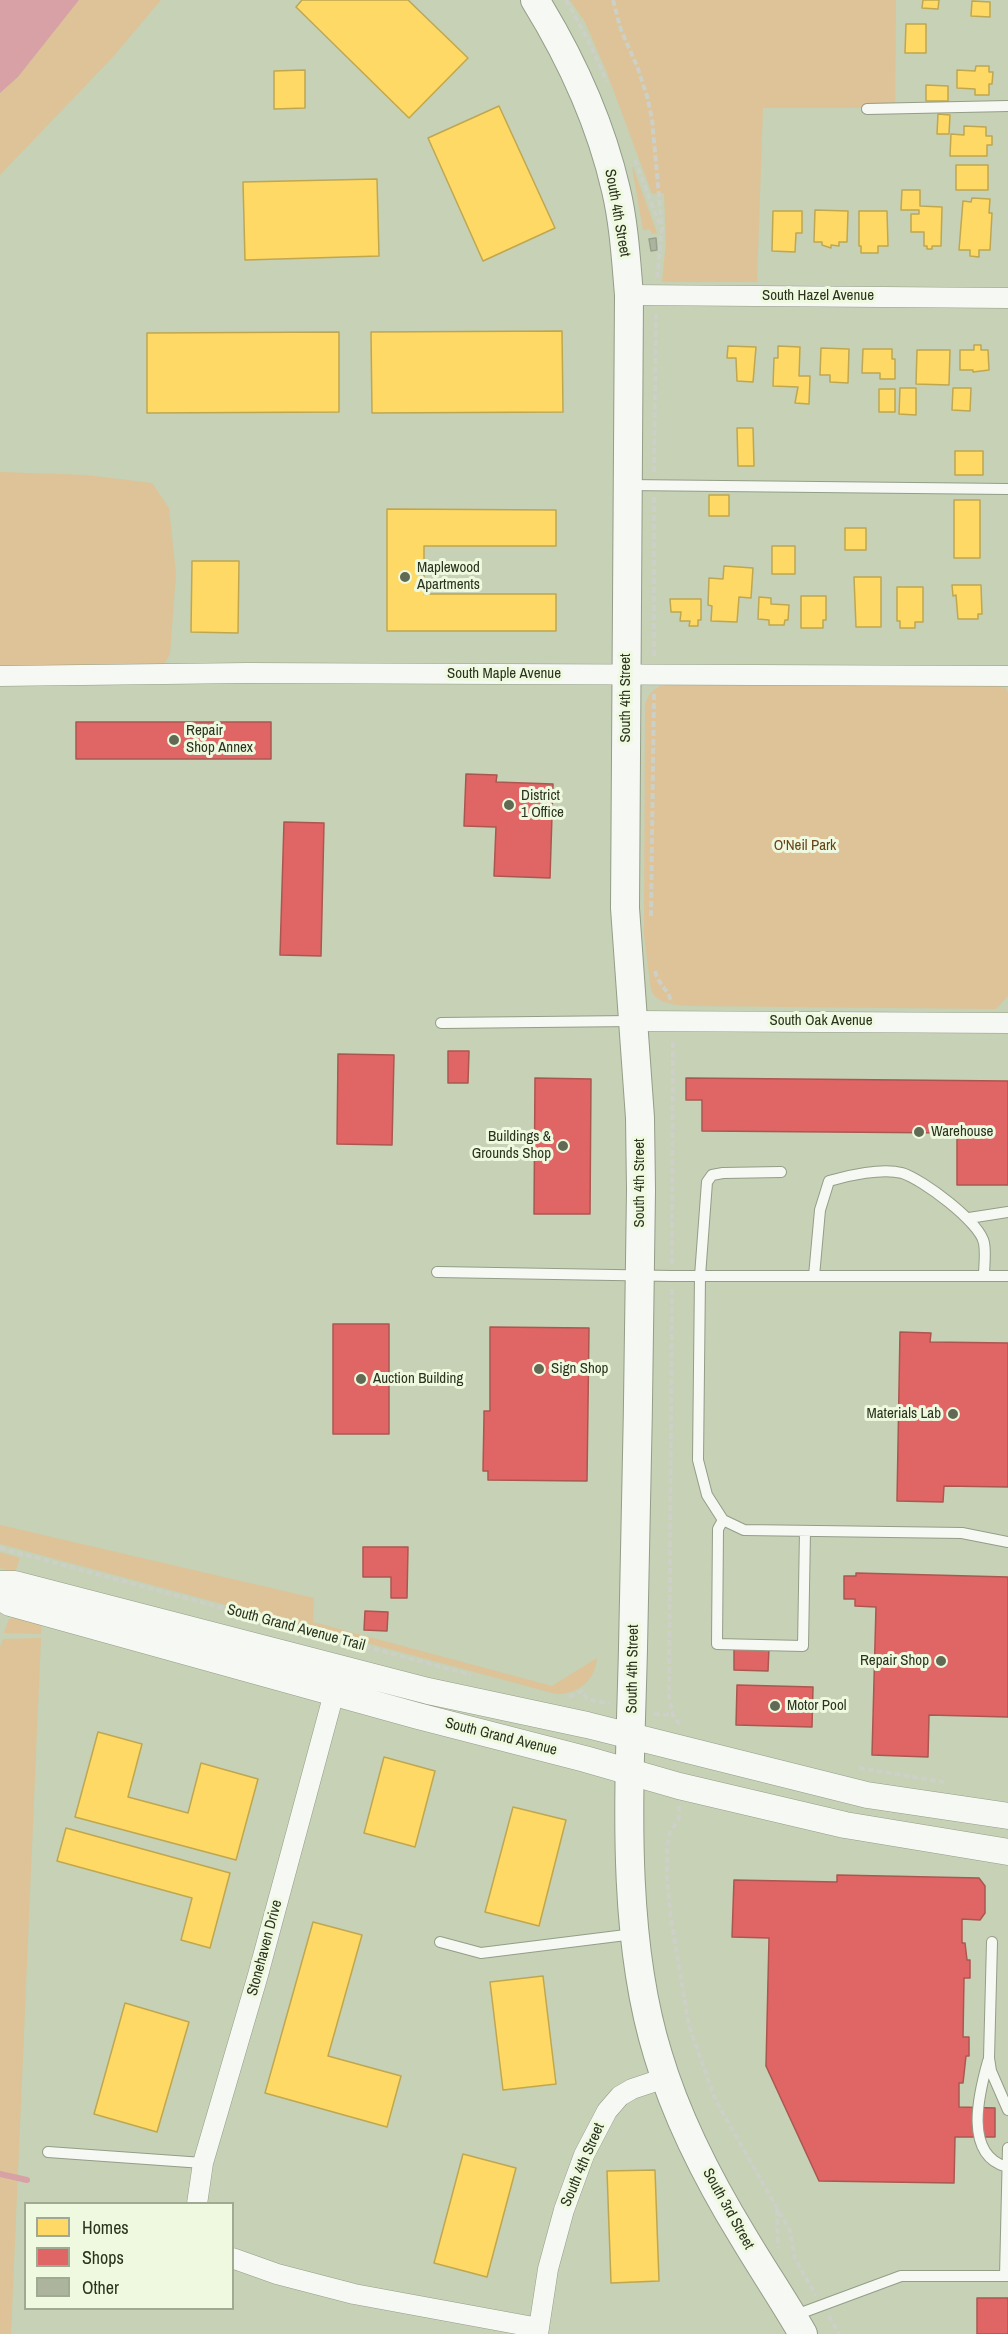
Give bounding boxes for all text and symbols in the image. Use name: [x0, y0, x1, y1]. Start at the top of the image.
street label: South 4th Street: [600, 168, 634, 258]
street label: South Hazel Avenue: [762, 287, 874, 305]
place label: Maplewood Apartments: [417, 559, 480, 594]
marker: Maplewood Apartments: [398, 570, 412, 584]
street label: South 4th Street: [617, 654, 635, 742]
street label: South Maple Avenue: [447, 665, 561, 683]
place label: Repair Shop Annex: [186, 722, 253, 757]
marker: Repair Shop Annex: [167, 733, 181, 747]
place label: District 1 Office: [521, 787, 564, 822]
marker: District 1 Office: [502, 798, 516, 812]
park label: O'Neil Park: [774, 837, 836, 855]
street label: South Oak Avenue: [769, 1012, 873, 1030]
place label: Warehouse: [931, 1123, 993, 1141]
marker: Warehouse: [912, 1125, 926, 1139]
place label: Buildings & Grounds Shop: [472, 1128, 551, 1163]
marker: Buildings & Grounds Shop: [556, 1139, 570, 1153]
street label: South 4th Street: [631, 1139, 649, 1227]
place label: Sign Shop: [551, 1360, 608, 1378]
marker: Sign Shop: [532, 1362, 546, 1376]
place label: Auction Building: [373, 1370, 463, 1388]
marker: Auction Building: [354, 1372, 368, 1386]
place label: Materials Lab: [866, 1405, 941, 1423]
marker: Materials Lab: [946, 1407, 960, 1421]
street label: South Grand Avenue Trail: [225, 1601, 367, 1655]
street label: South 4th Street: [623, 1624, 643, 1714]
place label: Repair Shop: [860, 1652, 929, 1670]
marker: Repair Shop: [934, 1654, 948, 1668]
place label: Motor Pool: [787, 1697, 846, 1715]
marker: Motor Pool: [768, 1699, 782, 1713]
street label: South Grand Avenue: [443, 1714, 559, 1760]
street label: Stonehaven Drive: [244, 1898, 286, 1998]
street label: South 4th Street: [557, 2121, 609, 2209]
street label: South 3rd Street: [698, 2165, 758, 2253]
legend: [24, 2202, 234, 2310]
text: Homes: [82, 2215, 129, 2240]
text: Shops: [82, 2245, 124, 2270]
text: Other: [82, 2275, 119, 2300]

